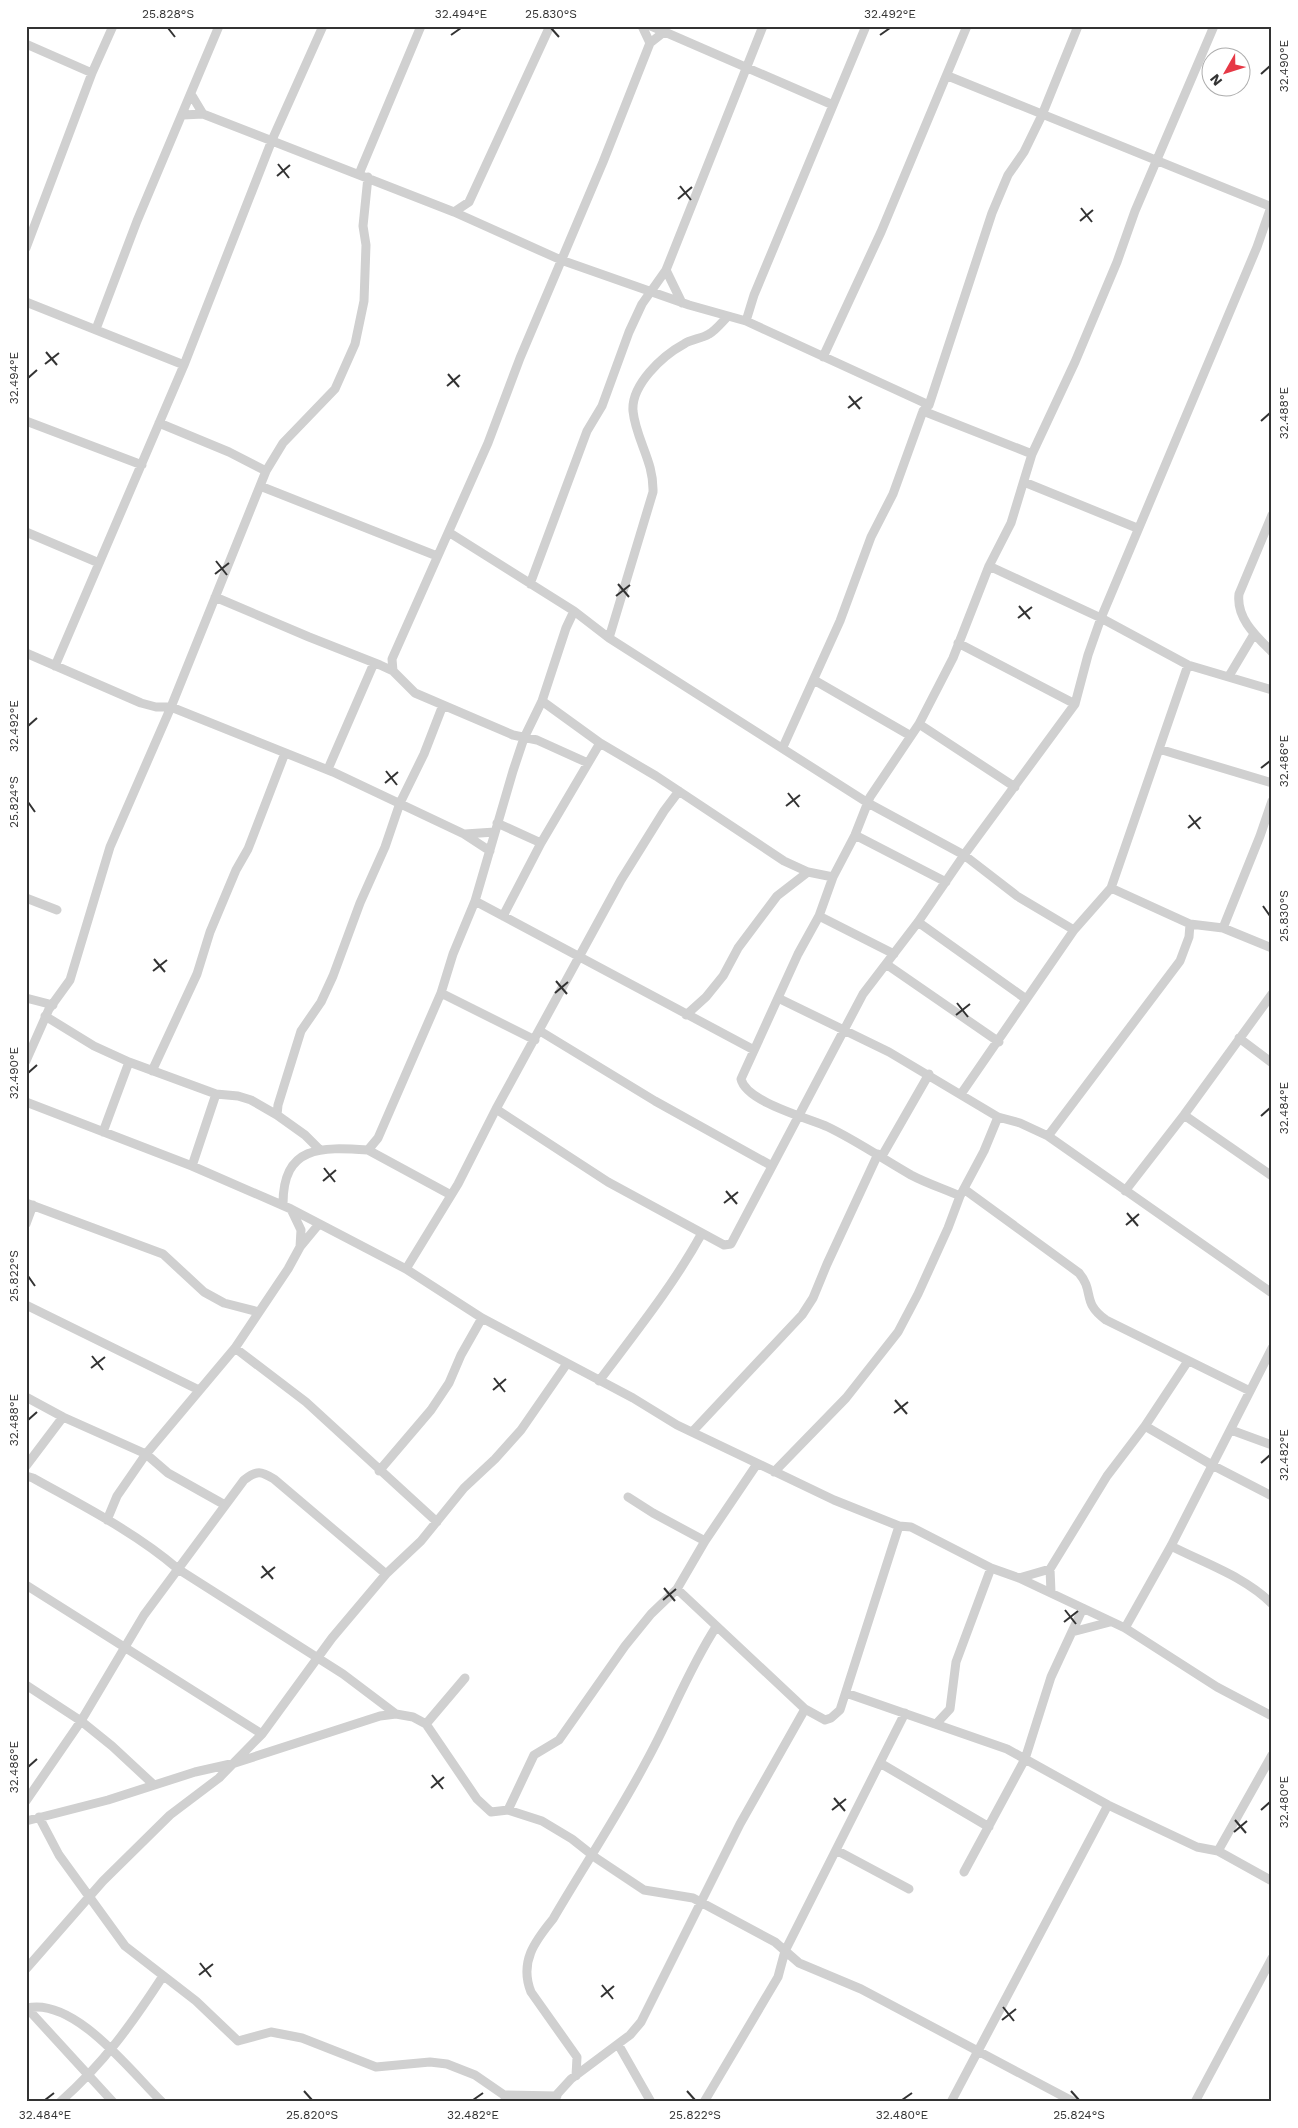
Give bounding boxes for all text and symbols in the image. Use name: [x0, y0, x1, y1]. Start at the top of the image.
text: 25.828°S: [142, 7, 194, 21]
text: 32.494°E: [435, 7, 487, 21]
text: 25.830°S: [525, 7, 577, 21]
text: 32.492°E: [864, 7, 916, 21]
text: 32.490°E: [1277, 39, 1291, 92]
north arrow: [1200, 48, 1250, 98]
text: N: [1206, 71, 1225, 89]
text: 32.494°E: [7, 352, 21, 404]
text: 32.488°E: [1277, 386, 1291, 439]
text: 32.492°E: [7, 700, 21, 752]
text: 32.486°E: [1277, 735, 1291, 787]
text: 25.824°S: [7, 776, 21, 828]
text: 25.830°S: [1277, 890, 1291, 942]
text: 32.490°E: [7, 1046, 21, 1099]
text: 32.484°E: [1277, 1082, 1291, 1134]
text: 25.822°S: [7, 1250, 21, 1302]
text: 32.488°E: [7, 1393, 21, 1446]
text: 32.482°E: [1277, 1429, 1291, 1481]
text: 32.486°E: [7, 1741, 21, 1793]
text: 32.480°E: [1277, 1775, 1291, 1828]
text: 32.484°E: [19, 2108, 71, 2122]
text: 25.820°S: [286, 2108, 338, 2122]
text: 32.482°E: [447, 2108, 499, 2122]
text: 25.822°S: [669, 2108, 721, 2122]
text: 32.480°E: [876, 2108, 929, 2122]
text: 25.824°S: [1053, 2108, 1105, 2122]

